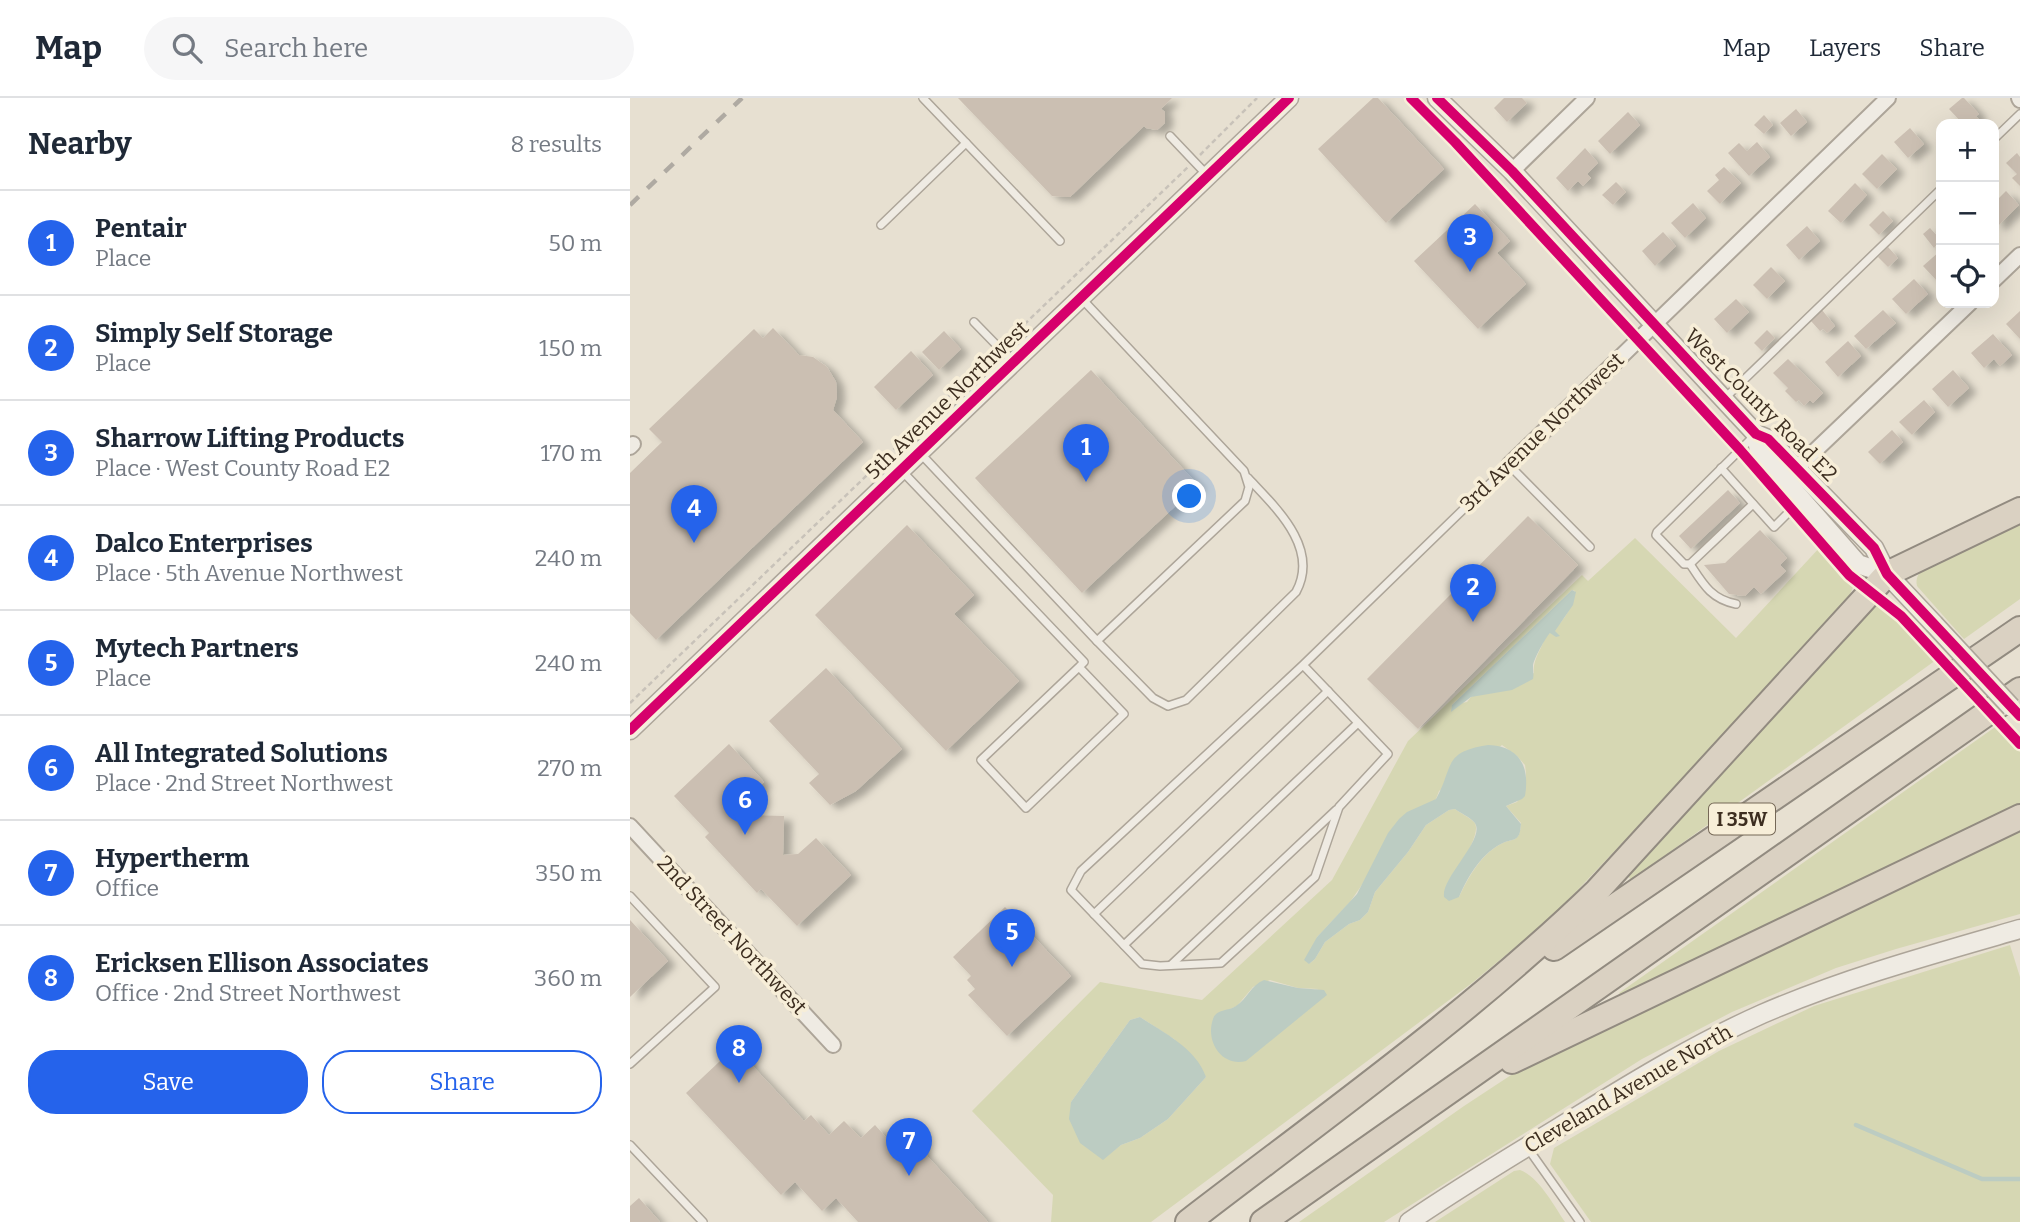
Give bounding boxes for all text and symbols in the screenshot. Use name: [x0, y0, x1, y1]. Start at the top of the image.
search box: [144, 17, 634, 80]
text: Map: [35, 28, 102, 68]
icon: search: [168, 29, 206, 67]
text: Search here: [224, 33, 368, 64]
text: Map: [1723, 34, 1771, 62]
text: Layers: [1809, 34, 1881, 62]
text: Share: [1919, 34, 1985, 62]
map controls: [1936, 119, 1999, 308]
button: +: [1936, 119, 1999, 182]
text: Nearby: [28, 126, 132, 162]
text: 8 results: [510, 130, 602, 158]
button: −: [1936, 182, 1999, 245]
text: Pentair: [95, 213, 187, 244]
pin: 3: [1447, 214, 1493, 272]
text: 1: [46, 229, 56, 257]
text: 50 m: [548, 229, 602, 257]
text: Place: [95, 244, 151, 272]
button: locate: [1936, 245, 1999, 308]
street label: 5th Avenue Northwest: [860, 315, 1034, 485]
text: Simply Self Storage: [95, 318, 333, 349]
street label: West County Road E2: [1679, 323, 1843, 487]
text: 2: [45, 334, 57, 362]
text: 150 m: [539, 334, 602, 362]
street label: 3rd Avenue Northwest: [1455, 347, 1630, 517]
text: Place: [95, 349, 151, 377]
text: Sharrow Lifting Products: [95, 423, 405, 454]
pin: 1: [1063, 424, 1109, 482]
text: 3: [44, 439, 58, 467]
text: 170 m: [540, 439, 602, 467]
text: Place · West County Road E2: [95, 454, 390, 482]
your location: [1172, 479, 1206, 513]
pin: 4: [671, 485, 717, 543]
text: Dalco Enterprises: [95, 528, 313, 559]
text: 4: [44, 544, 58, 572]
text: 240 m: [535, 544, 602, 572]
text: Place · 5th Avenue Northwest: [95, 559, 403, 587]
pin: 2: [1450, 564, 1496, 622]
text: Mytech Partners: [95, 633, 299, 664]
text: 5: [45, 649, 57, 677]
text: 240 m: [535, 649, 602, 677]
text: Place: [95, 664, 151, 692]
text: All Integrated Solutions: [95, 738, 388, 769]
text: 6: [44, 754, 58, 782]
text: 270 m: [537, 754, 602, 782]
text: Place · 2nd Street Northwest: [95, 769, 393, 797]
pin: 6: [722, 777, 768, 835]
road number: I 35W: [1709, 804, 1775, 834]
text: Hypertherm: [95, 843, 249, 874]
street label: 2nd Street Northwest: [652, 850, 813, 1020]
text: 7: [45, 859, 57, 887]
text: 350 m: [535, 859, 602, 887]
text: Office: [95, 874, 159, 902]
pin: 5: [989, 909, 1035, 967]
text: Ericksen Ellison Associates: [95, 948, 429, 979]
text: 8: [44, 964, 58, 992]
text: 360 m: [534, 964, 602, 992]
text: Office · 2nd Street Northwest: [95, 979, 401, 1007]
street label: Cleveland Avenue North: [1519, 1019, 1737, 1159]
pin: 8: [716, 1025, 762, 1083]
button: Save: [28, 1050, 308, 1114]
button: Share: [322, 1050, 602, 1114]
pin: 7: [886, 1118, 932, 1176]

